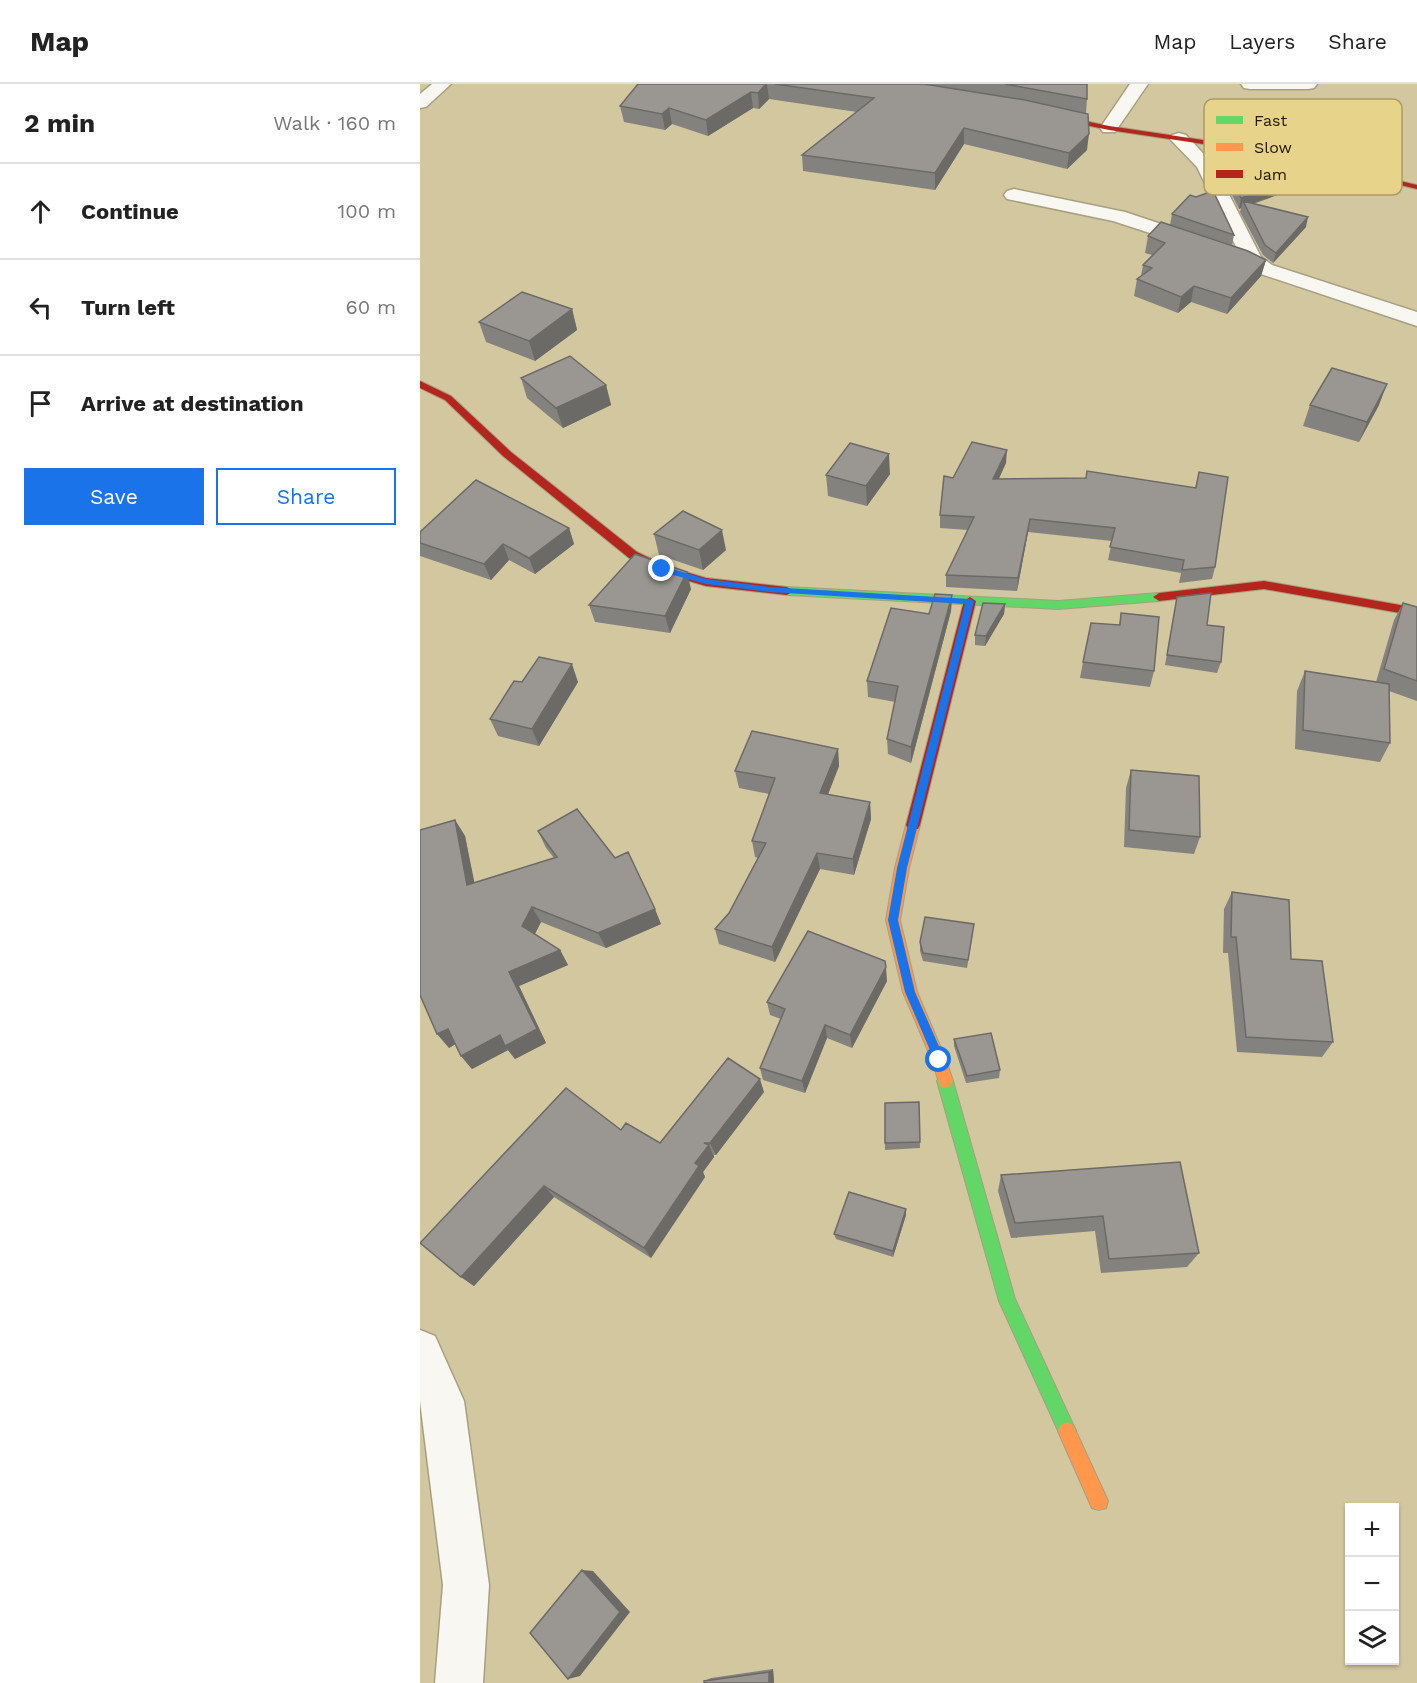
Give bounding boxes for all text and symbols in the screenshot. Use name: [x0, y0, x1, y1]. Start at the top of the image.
text: Map: [30, 25, 89, 58]
text: Map: [1153, 29, 1196, 54]
text: Layers: [1229, 29, 1295, 54]
text: Share: [1328, 29, 1387, 54]
legend: [1204, 99, 1402, 195]
text: 2 min: [24, 108, 95, 138]
text: Walk · 160 m: [273, 111, 396, 135]
text: Fast: [1254, 111, 1287, 130]
text: Slow: [1254, 138, 1292, 157]
text: Jam: [1254, 165, 1287, 184]
icon: ahead: [24, 195, 57, 228]
text: Continue: [81, 199, 179, 224]
text: 100 m: [337, 199, 396, 223]
icon: left: [24, 291, 57, 324]
text: Turn left: [81, 295, 175, 320]
text: 60 m: [346, 295, 396, 319]
icon: arrive: [24, 387, 57, 420]
text: Arrive at destination: [81, 391, 304, 416]
button: Save: [24, 468, 204, 525]
button: Share: [216, 468, 396, 525]
route end: [648, 555, 674, 581]
route start: [925, 1046, 951, 1072]
map controls: [1345, 1503, 1399, 1665]
button: +: [1345, 1503, 1399, 1557]
button: −: [1345, 1557, 1399, 1611]
button: layers: [1345, 1611, 1399, 1665]

